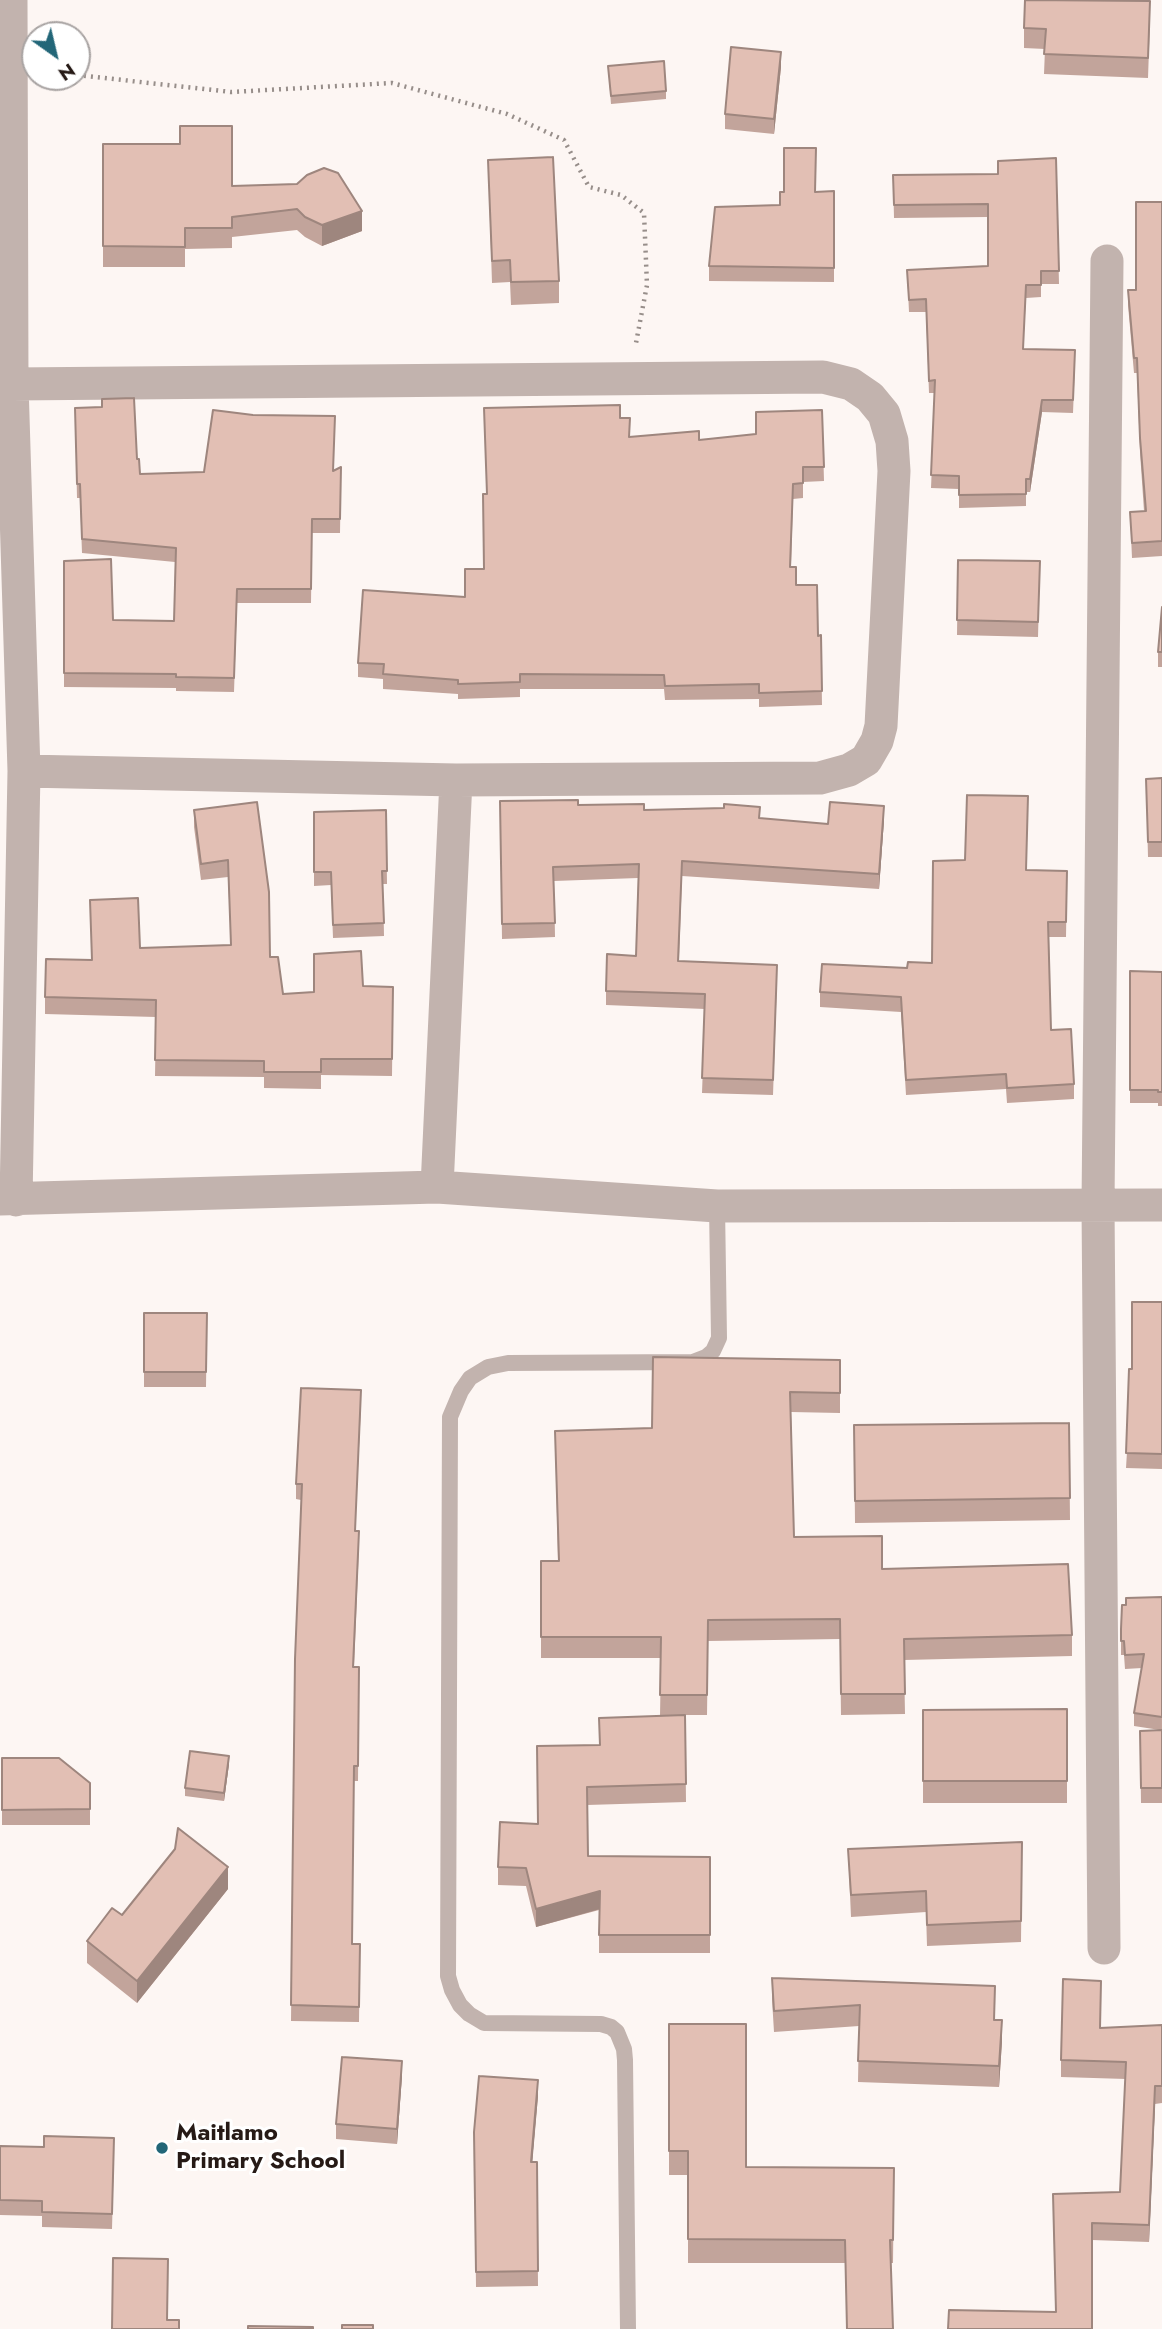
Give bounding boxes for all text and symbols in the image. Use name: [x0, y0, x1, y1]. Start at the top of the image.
north arrow: [21, 21, 91, 91]
text: N: [53, 57, 81, 88]
place label: Maitlamo Primary School: [176, 2120, 345, 2176]
marker: Maitlamo Primary School: [154, 2140, 170, 2156]

